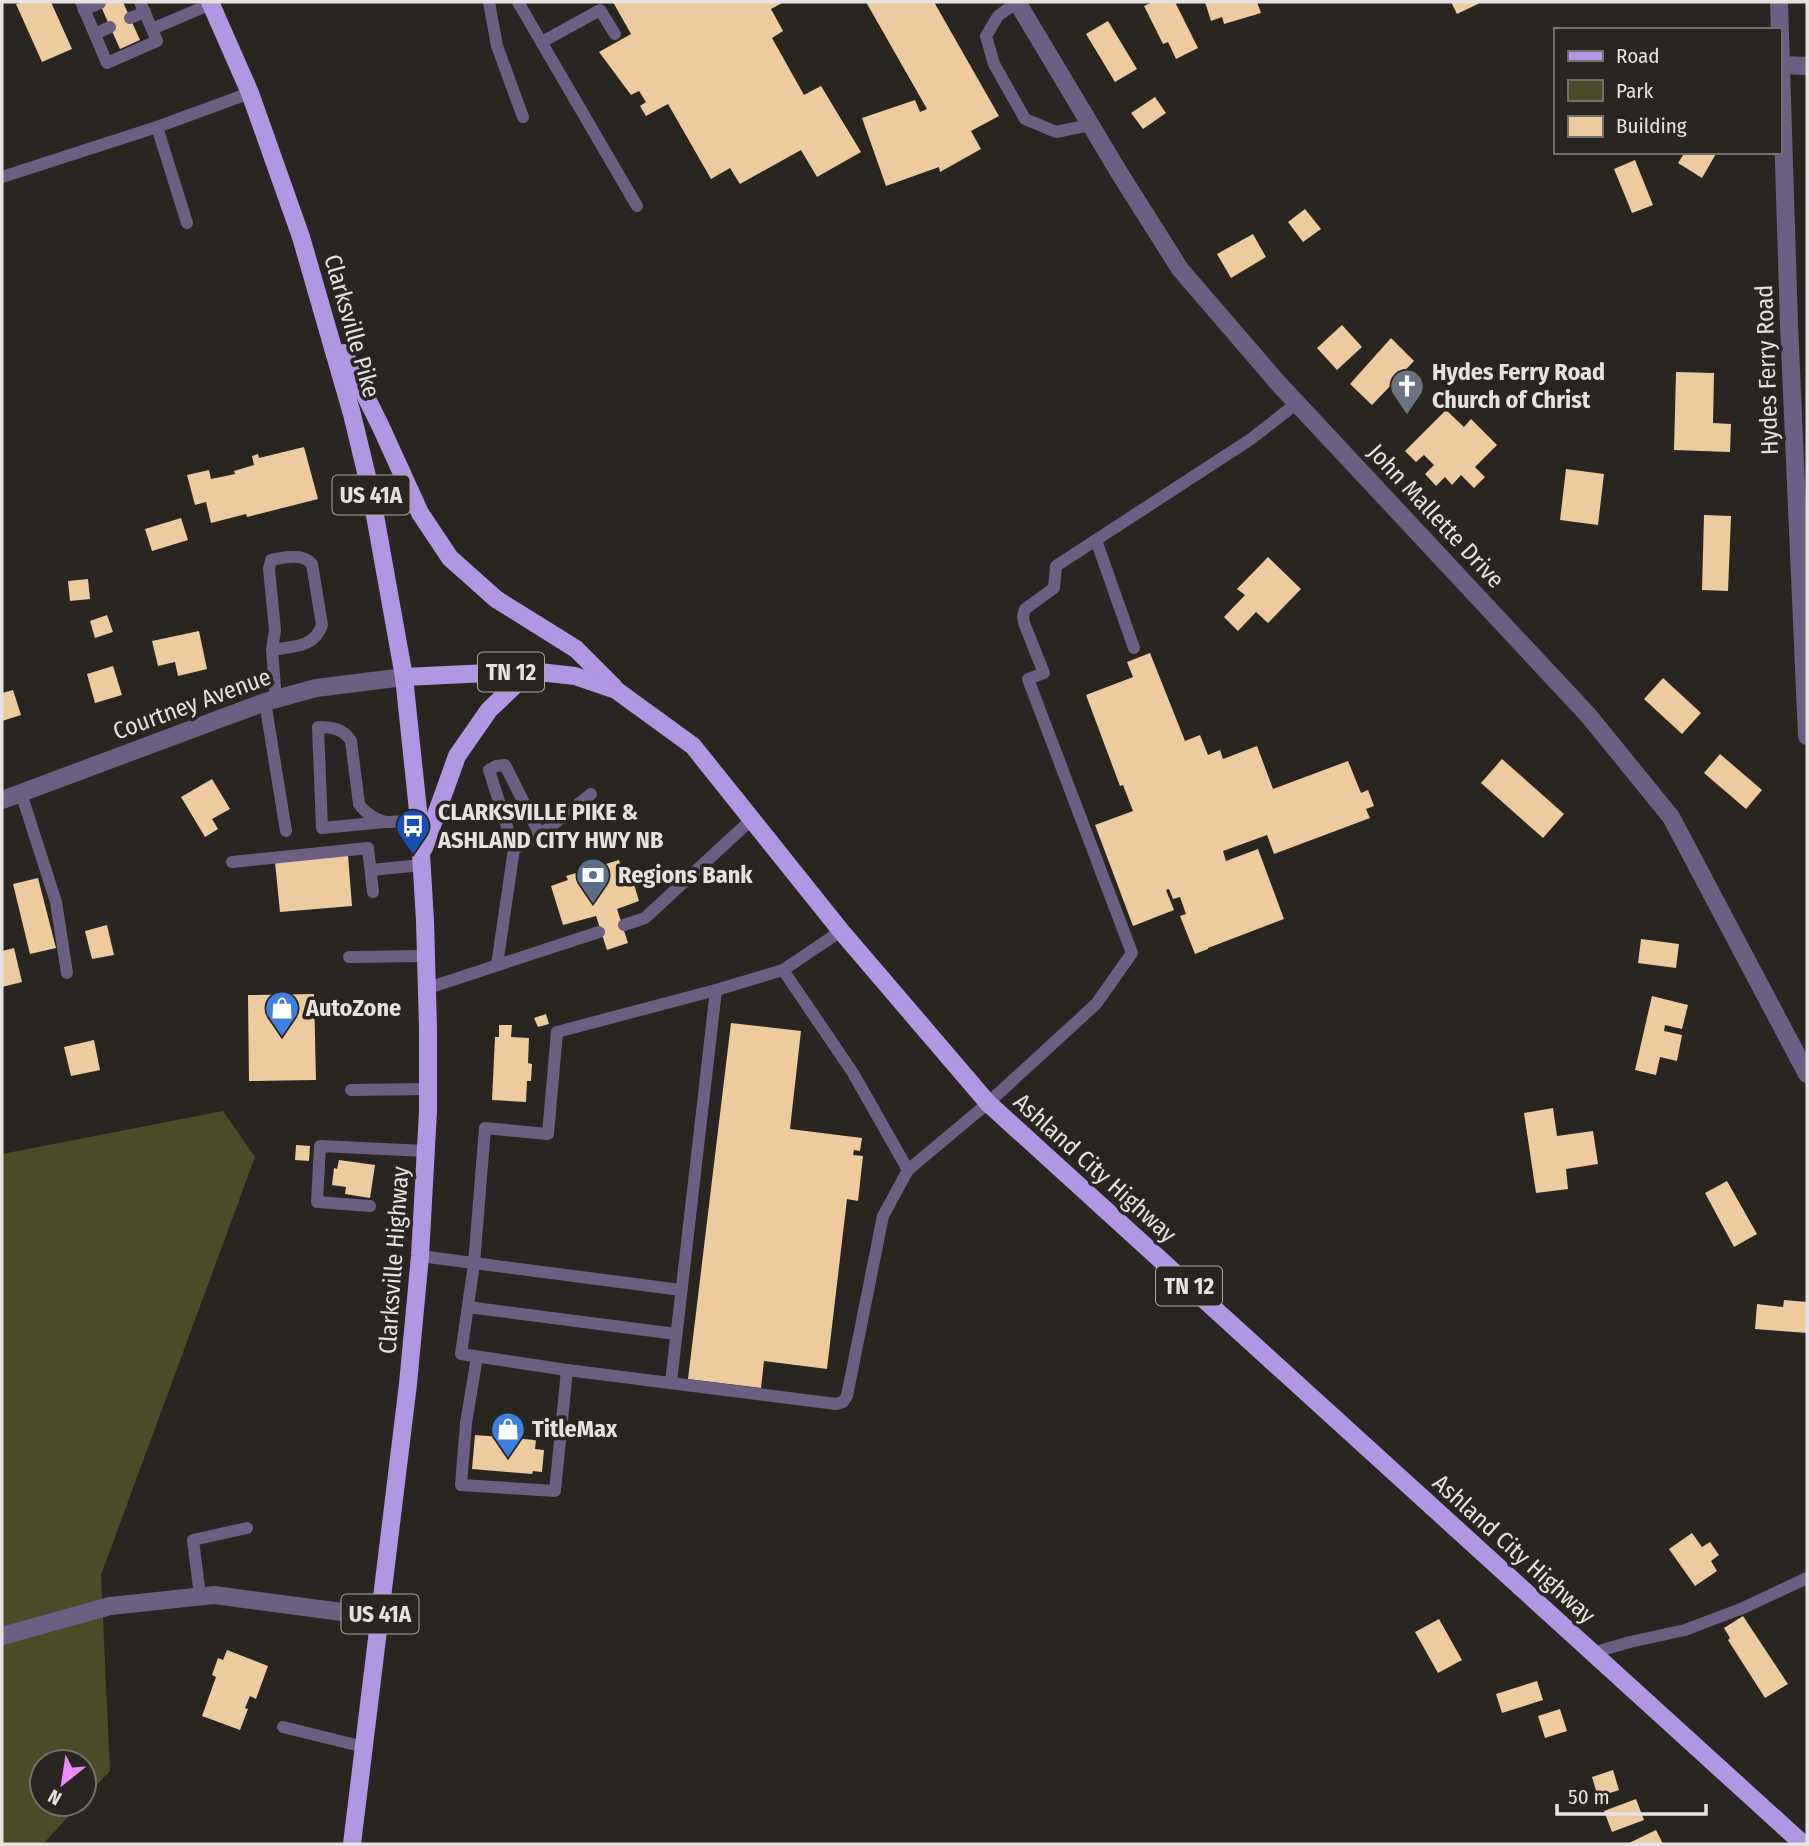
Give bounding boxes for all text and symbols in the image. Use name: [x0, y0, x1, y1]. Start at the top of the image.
legend: [1554, 28, 1781, 154]
text: Road: [1616, 43, 1660, 69]
text: Park: [1616, 78, 1654, 104]
text: Building: [1616, 113, 1687, 139]
street label: Clarksville Pike: [318, 251, 386, 401]
street label: Hydes Ferry Road: [1750, 284, 1784, 456]
place label: Hydes Ferry Road Church of Christ: [1432, 358, 1605, 414]
church icon: Hydes Ferry Road Church of Christ: [1388, 367, 1426, 416]
street label: John Mallette Drive: [1362, 438, 1510, 594]
road number: US 41A: [332, 475, 410, 514]
road number: TN 12: [478, 652, 544, 692]
street label: Courtney Avenue: [109, 662, 275, 746]
place label: CLARKSVILLE PIKE & ASHLAND CITY HWY NB: [437, 798, 663, 854]
bus stop icon: CLARKSVILLE PIKE & ASHLAND CITY HWY NB: [394, 807, 432, 856]
bank icon: Regions Bank: [574, 856, 612, 905]
place label: Regions Bank: [618, 861, 753, 889]
shop icon: AutoZone: [263, 989, 301, 1038]
place label: AutoZone: [305, 994, 401, 1022]
street label: Ashland City Highway: [1008, 1088, 1182, 1249]
street label: Clarksville Highway: [373, 1165, 415, 1355]
road number: TN 12: [1156, 1266, 1222, 1306]
shop icon: TitleMax: [489, 1410, 527, 1459]
place label: TitleMax: [532, 1415, 618, 1443]
street label: Ashland City Highway: [1427, 1469, 1601, 1630]
road number: US 41A: [342, 1595, 418, 1634]
north arrow: [28, 1748, 98, 1818]
scale bar: [1557, 1772, 1706, 1816]
text: N: [44, 1784, 65, 1810]
text: 50 m: [1568, 1784, 1610, 1810]

